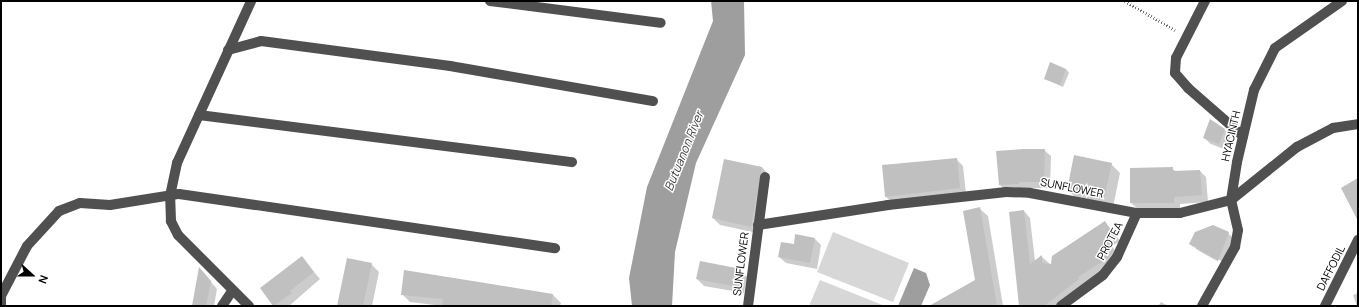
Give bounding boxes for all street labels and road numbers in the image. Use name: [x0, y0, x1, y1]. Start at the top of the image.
street label: HYACINTH: [1219, 109, 1243, 163]
street label: SUNFLOWER: [1039, 175, 1105, 201]
street label: PROTEA: [1095, 220, 1125, 262]
street label: SUNFLOWER: [731, 231, 751, 297]
street label: DAFFODIL: [1314, 243, 1348, 293]

